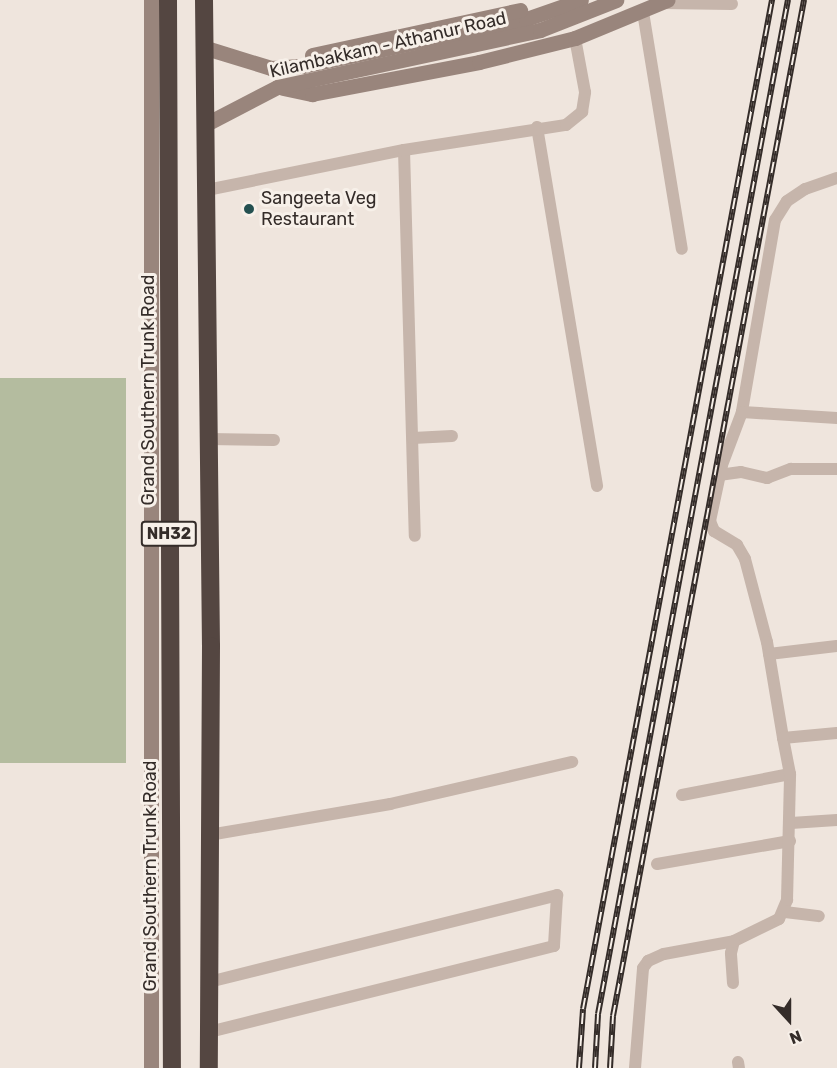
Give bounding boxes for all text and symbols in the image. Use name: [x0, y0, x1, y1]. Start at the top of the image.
street label: Kilambakkam - Athanur Road: [267, 7, 509, 83]
place label: Sangeeta Veg Restaurant: [261, 188, 377, 230]
marker: Sangeeta Veg Restaurant: [242, 202, 256, 216]
street label: Grand Southern Trunk Road: [137, 274, 159, 506]
road number: NH32: [140, 521, 198, 547]
street label: Grand Southern Trunk Road: [139, 760, 161, 992]
north arrow: [759, 990, 819, 1050]
text: N: [787, 1026, 804, 1048]

